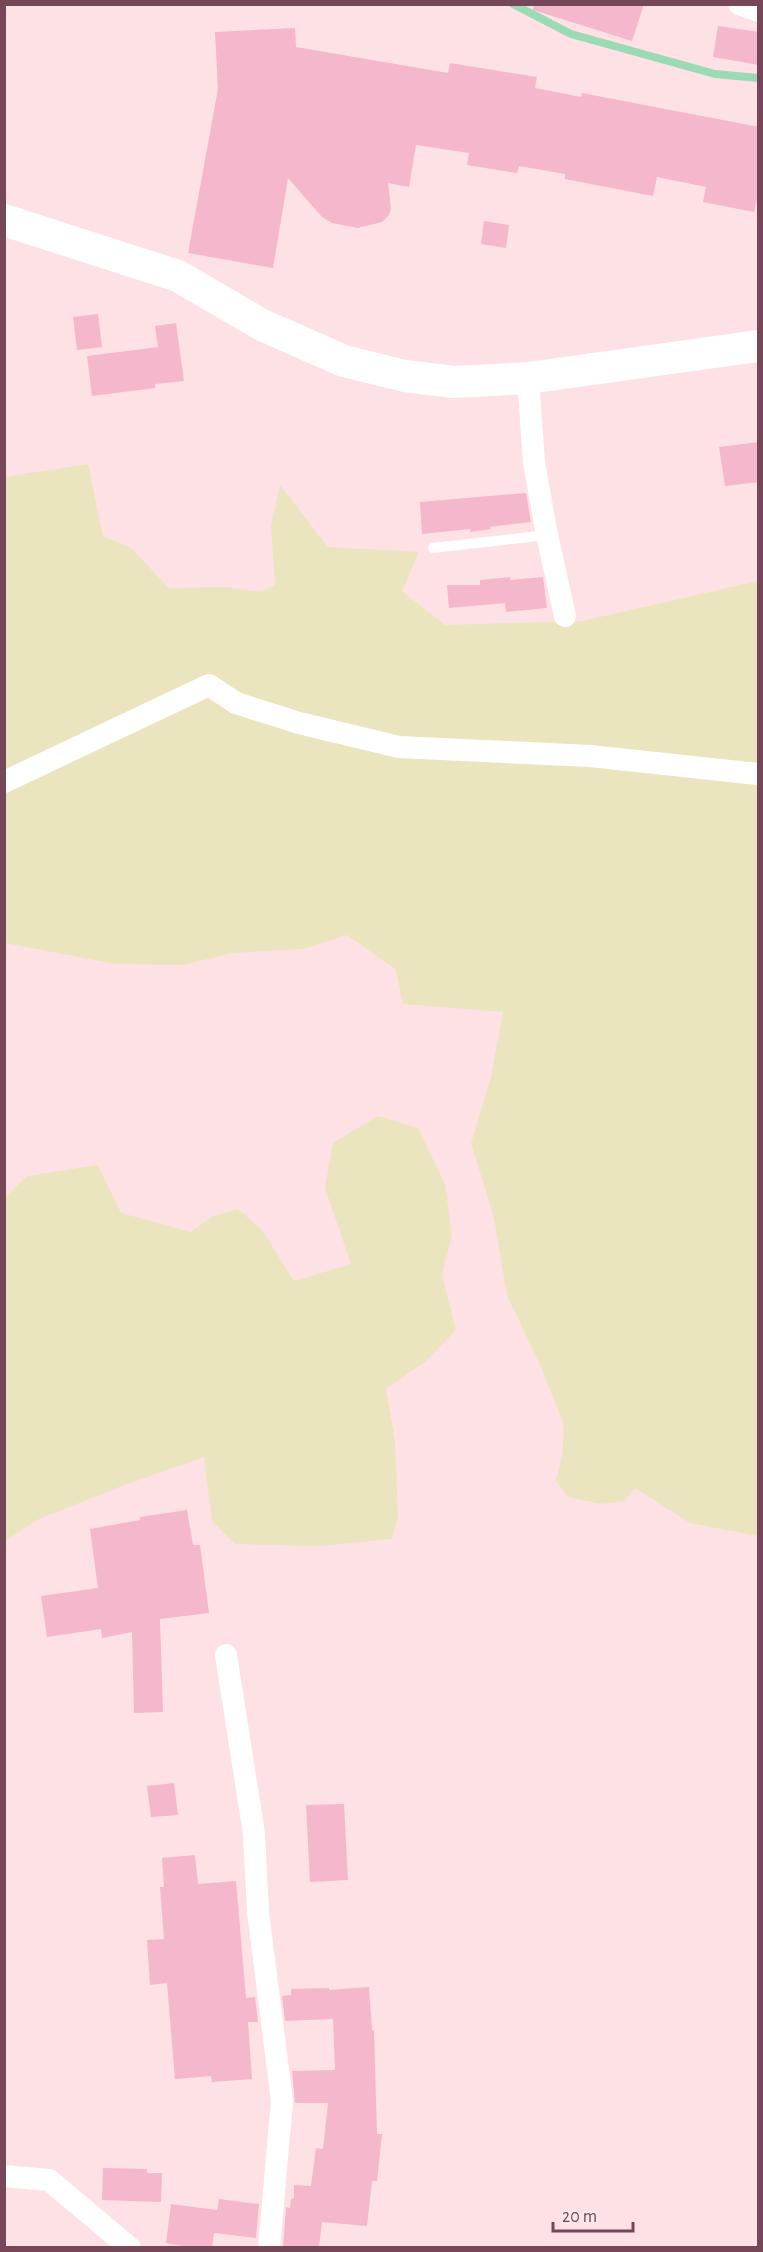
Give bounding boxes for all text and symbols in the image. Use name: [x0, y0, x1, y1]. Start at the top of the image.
scale bar: [553, 2195, 632, 2233]
text: 20 m: [562, 2208, 597, 2226]

